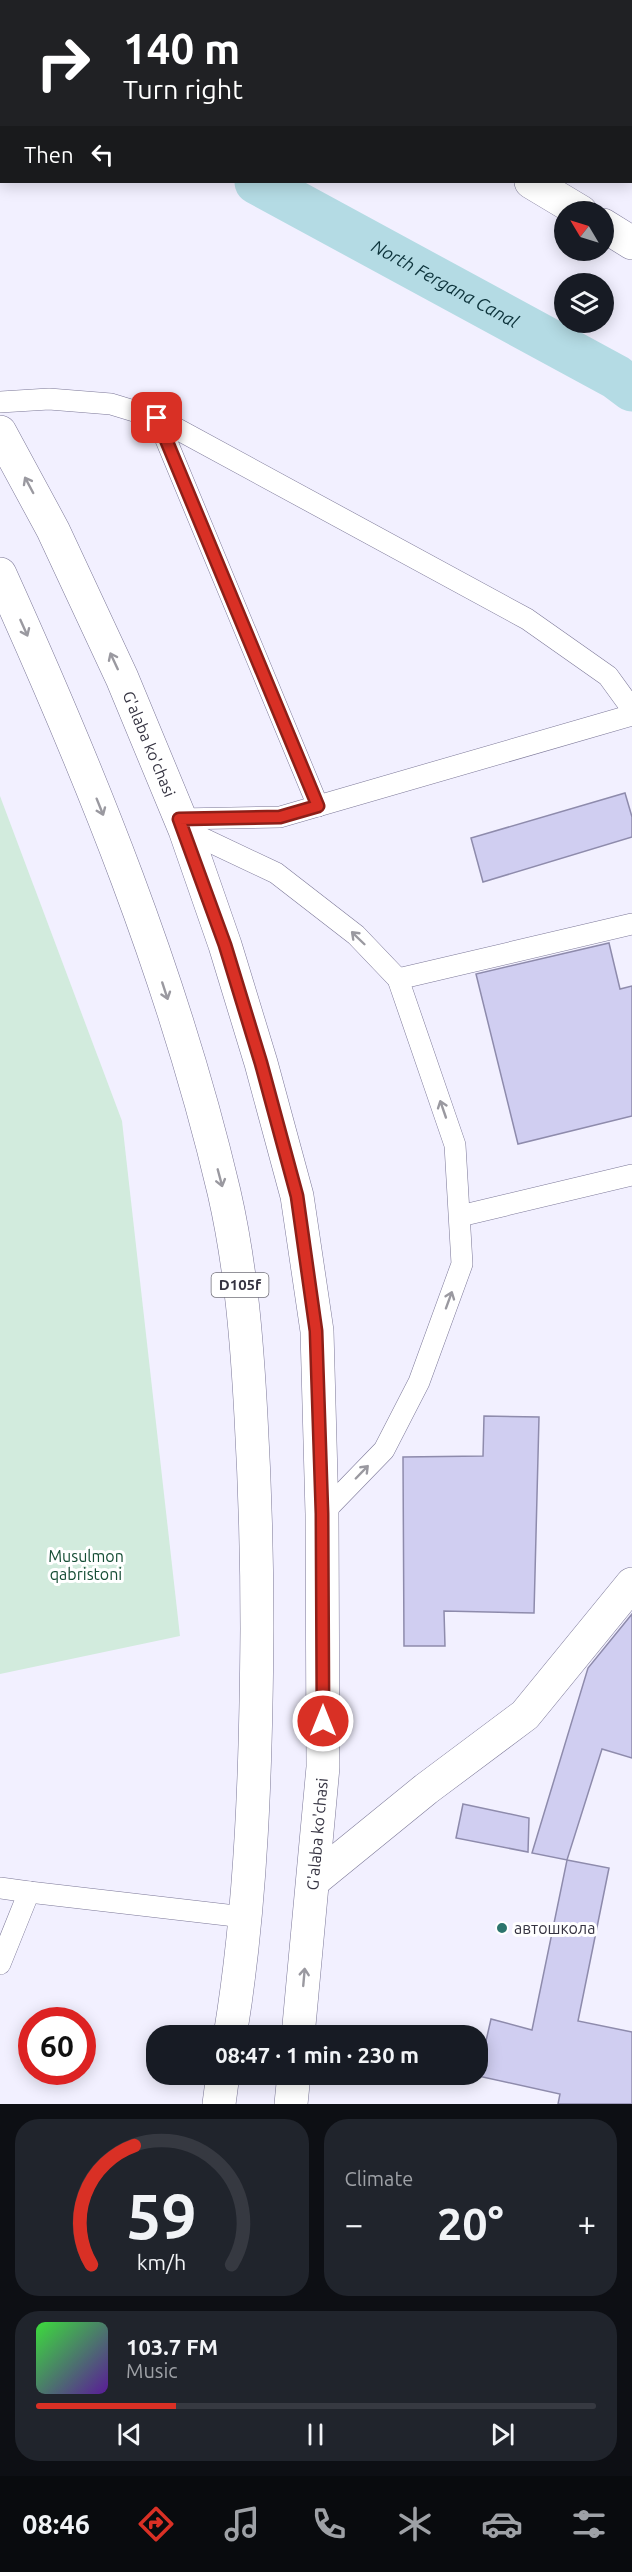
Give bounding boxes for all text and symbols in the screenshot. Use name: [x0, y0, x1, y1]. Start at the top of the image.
icon: right: [24, 24, 102, 102]
text: 140 m: [123, 25, 240, 72]
text: Turn right: [123, 74, 243, 104]
icon: left: [86, 138, 119, 171]
text: Then: [24, 142, 74, 167]
north arrow: [554, 201, 614, 261]
map controls: [554, 201, 614, 333]
water label: North Fergana Canal: [369, 235, 522, 331]
button: layers: [554, 273, 614, 333]
pin: [131, 392, 182, 443]
icon: arrive: [140, 401, 173, 434]
one-way arrow: [23, 477, 34, 495]
one-way arrow: [19, 618, 31, 636]
one-way arrow: [108, 652, 120, 670]
street label: G'alaba ko'chasi: [119, 688, 179, 799]
one-way arrow: [95, 798, 106, 816]
one-way arrow: [350, 931, 365, 945]
one-way arrow: [160, 981, 171, 1000]
one-way arrow: [437, 1100, 448, 1119]
one-way arrow: [215, 1168, 226, 1187]
road number: D105f: [212, 1273, 268, 1297]
one-way arrow: [444, 1291, 455, 1310]
one-way arrow: [355, 1465, 370, 1480]
park label: Musulmon qabristoni: [48, 1547, 124, 1583]
position arrow: [291, 1689, 355, 1753]
street label: G'alaba ko'chasi: [303, 1777, 331, 1891]
place label: автошкола: [514, 1919, 595, 1937]
marker: автошкола: [495, 1921, 509, 1935]
one-way arrow: [299, 1968, 310, 1988]
speed limit sign: 60: [18, 2007, 96, 2085]
text: 08:47 · 1 min · 230 m: [215, 2042, 419, 2067]
text: Climate: [345, 2167, 413, 2190]
text: 59: [127, 2181, 197, 2251]
text: 20°: [437, 2198, 504, 2249]
text: −: [345, 2205, 363, 2242]
text: +: [577, 2205, 596, 2242]
text: km/h: [137, 2250, 186, 2274]
text: 103.7 FM: [126, 2334, 218, 2359]
text: Music: [126, 2359, 178, 2382]
icon: previous: [113, 2418, 146, 2451]
icon: pause: [299, 2418, 332, 2451]
icon: next: [486, 2418, 519, 2451]
icon: directions: [135, 2503, 177, 2545]
icon: music: [221, 2503, 263, 2545]
icon: phone: [308, 2503, 350, 2545]
icon: climate: [394, 2503, 436, 2545]
icon: car: [481, 2503, 523, 2545]
icon: filters: [568, 2503, 610, 2545]
text: 08:46: [22, 2509, 90, 2539]

